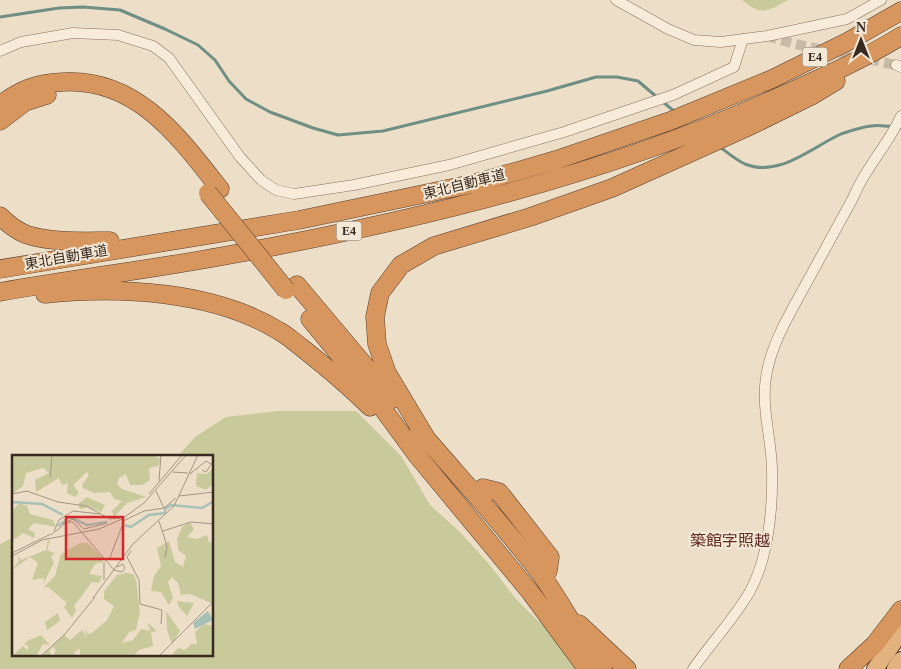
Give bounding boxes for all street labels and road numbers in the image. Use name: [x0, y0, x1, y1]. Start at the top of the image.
road number: E4: [802, 48, 828, 66]
street label: 東北自動車道: [421, 166, 507, 202]
road number: E4: [336, 222, 362, 240]
street label: 東北自動車道: [23, 242, 109, 272]

